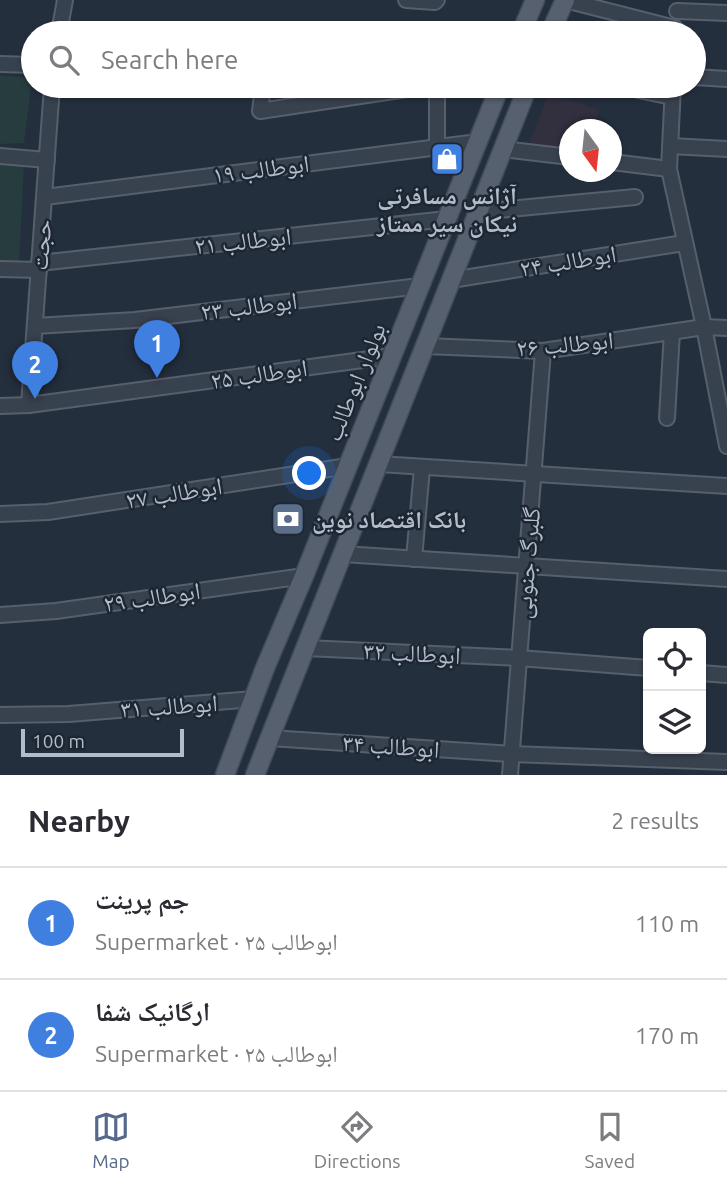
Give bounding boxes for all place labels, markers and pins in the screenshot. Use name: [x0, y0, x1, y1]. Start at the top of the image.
shop icon: آژانس مسافرتی نیکان سیر ممتاز: [428, 140, 466, 178]
place label: آژانس مسافرتی نیکان سیر ممتاز: [376, 182, 517, 238]
pin: 1: [134, 320, 180, 378]
pin: 2: [12, 341, 58, 399]
bank icon: بانک اقتصاد نوین: [269, 500, 307, 538]
place label: بانک اقتصاد نوین: [312, 506, 466, 534]

